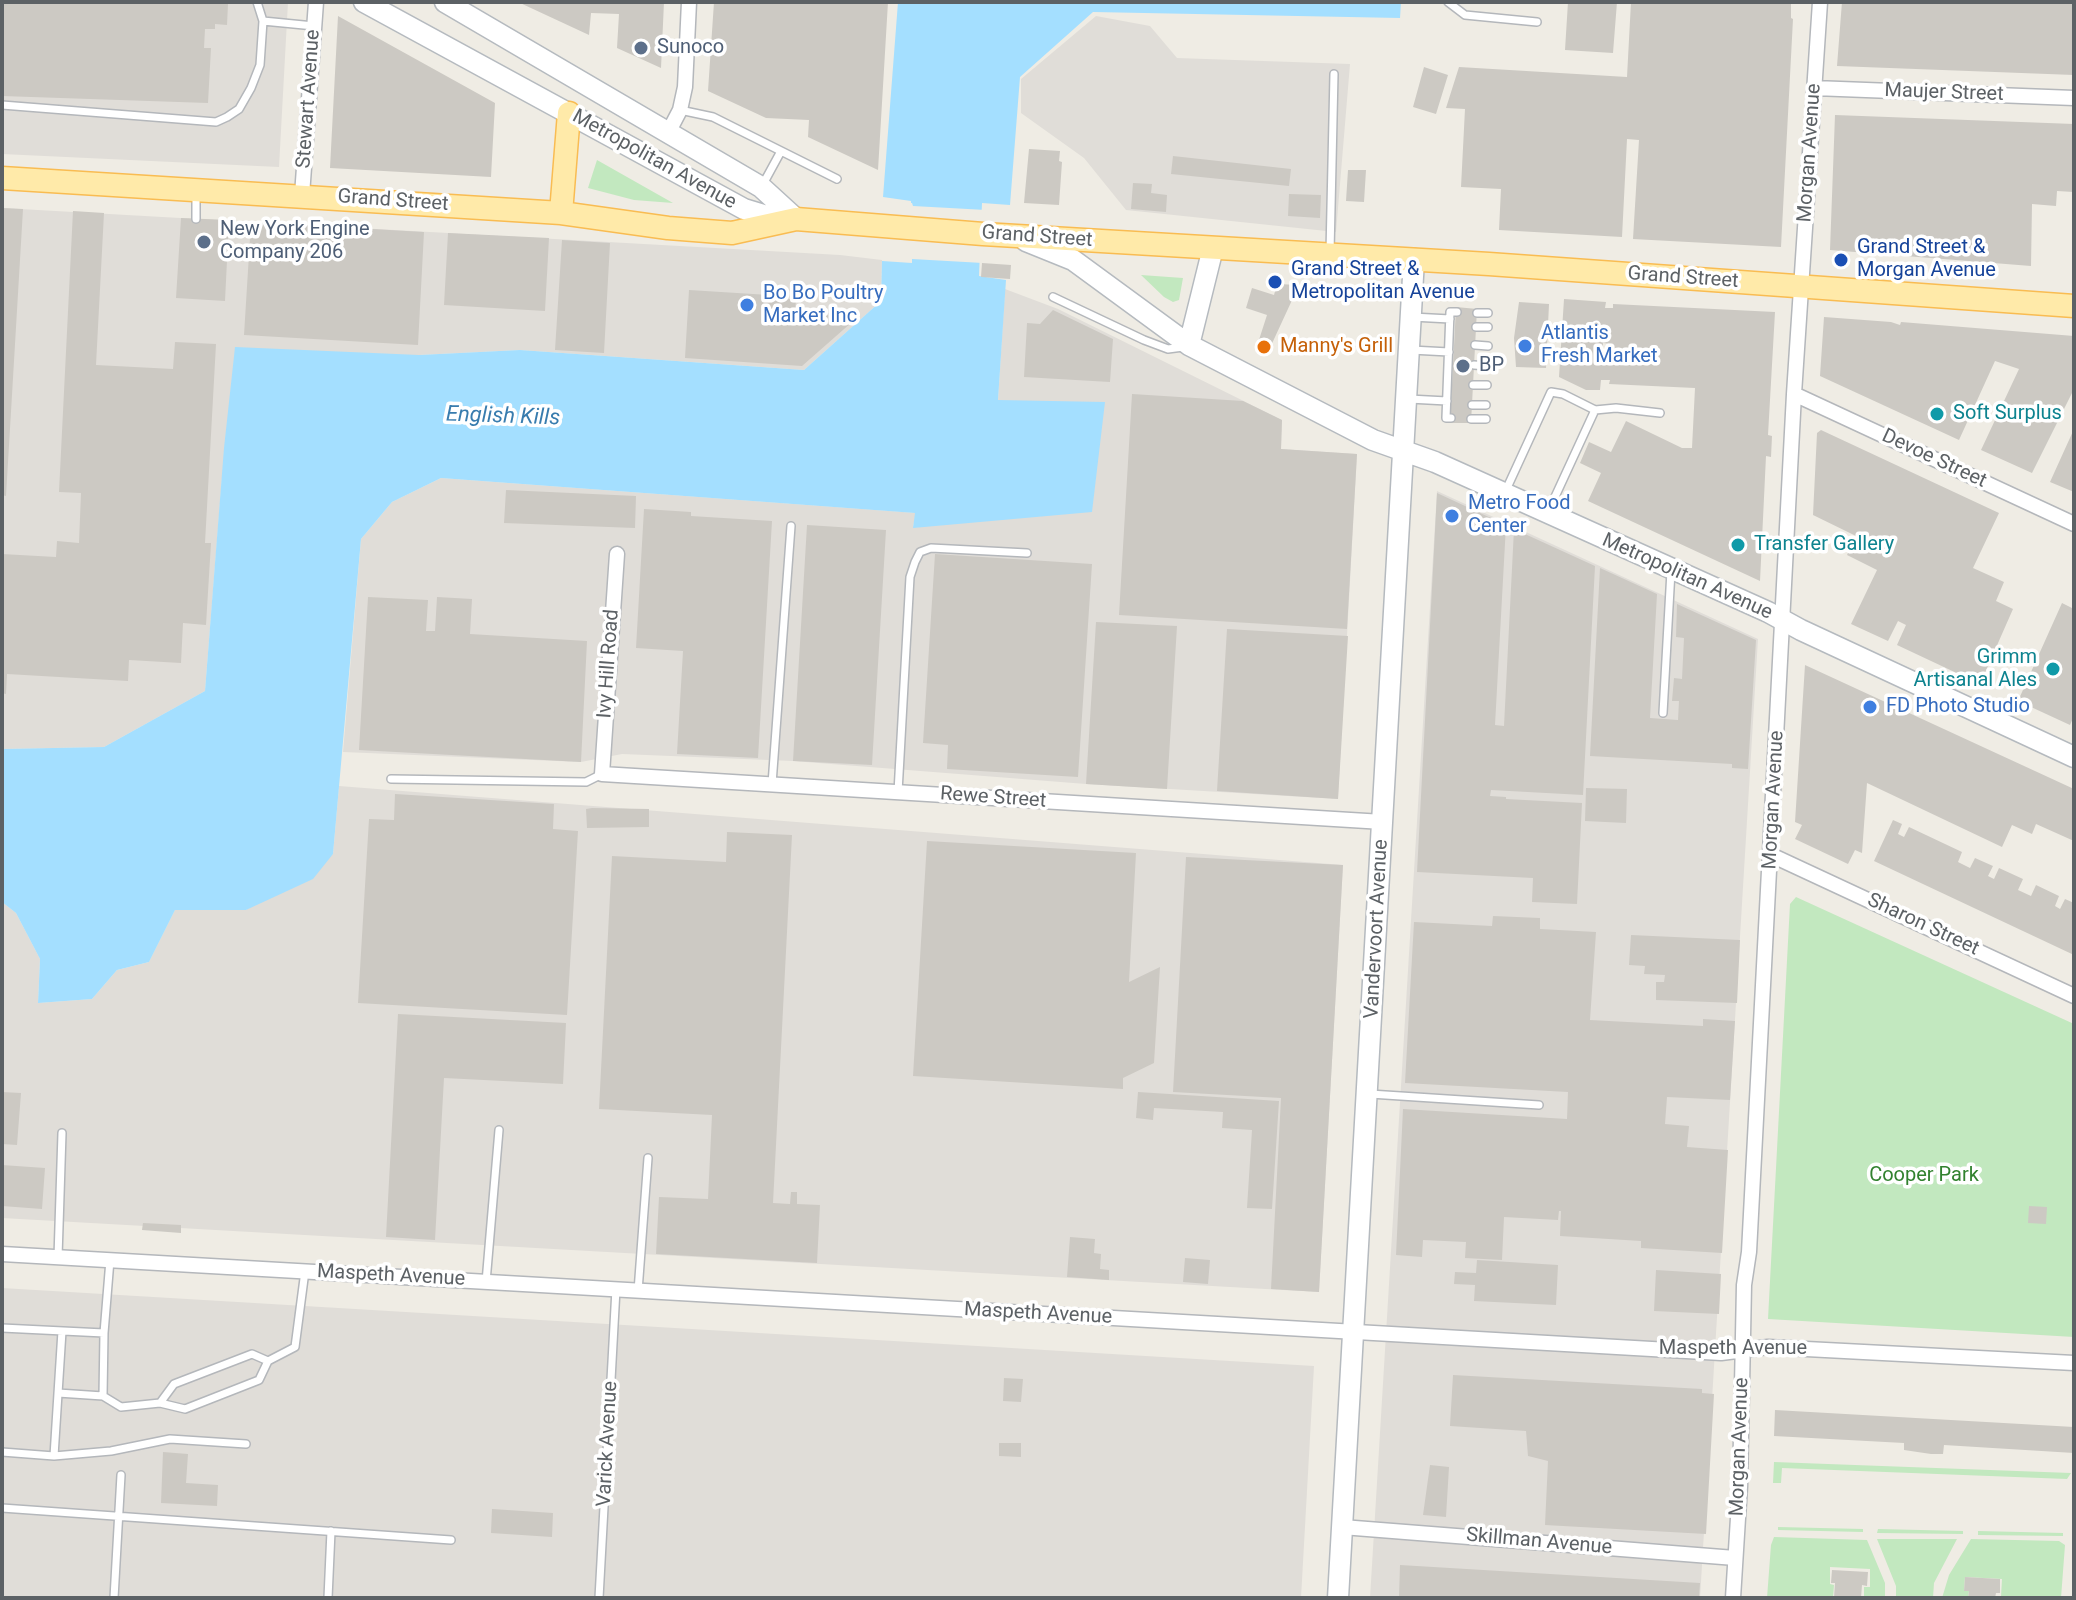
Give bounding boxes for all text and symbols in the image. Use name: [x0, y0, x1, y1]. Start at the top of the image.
street label: Stewart Avenue: [292, 29, 326, 169]
place label: Sunoco: [657, 36, 724, 60]
marker: Sunoco: [632, 39, 650, 57]
street label: Maujer Street: [1884, 79, 2004, 107]
street label: Morgan Avenue: [1793, 83, 1827, 223]
street label: Metropolitan Avenue: [568, 105, 740, 215]
street label: Grand Street: [337, 185, 449, 217]
place label: New York Engine Company 206: [220, 218, 370, 265]
street label: Grand Street: [981, 221, 1093, 253]
marker: New York Engine Company 206: [195, 233, 213, 251]
place label: Grand Street & Morgan Avenue: [1857, 236, 1996, 283]
marker: Grand Street & Morgan Avenue: [1832, 251, 1850, 269]
place label: Grand Street & Metropolitan Avenue: [1291, 258, 1475, 305]
street label: Grand Street: [1627, 262, 1739, 294]
marker: Grand Street & Metropolitan Avenue: [1266, 273, 1284, 291]
place label: Bo Bo Poultry Market Inc: [763, 282, 883, 329]
marker: Bo Bo Poultry Market Inc: [738, 296, 756, 314]
place label: Atlantis Fresh Market: [1541, 322, 1658, 369]
place label: Manny's Grill: [1280, 335, 1393, 359]
marker: Atlantis Fresh Market: [1516, 337, 1534, 355]
marker: Manny's Grill: [1255, 338, 1273, 356]
place label: BP: [1479, 354, 1504, 378]
marker: BP: [1454, 357, 1472, 375]
water label: English Kills: [445, 402, 561, 432]
place label: Soft Surplus: [1953, 402, 2062, 426]
marker: Soft Surplus: [1928, 405, 1946, 423]
street label: Devoe Street: [1878, 424, 1990, 494]
place label: Metro Food Center: [1468, 492, 1570, 539]
marker: Metro Food Center: [1443, 507, 1461, 525]
street label: Metropolitan Avenue: [1598, 529, 1776, 625]
place label: Transfer Gallery: [1754, 533, 1894, 557]
marker: Transfer Gallery: [1729, 536, 1747, 554]
street label: Ivy Hill Road: [593, 609, 625, 719]
place label: Grimm Artisanal Ales: [1913, 646, 2037, 693]
marker: Grimm Artisanal Ales: [2044, 660, 2062, 678]
place label: FD Photo Studio: [1886, 695, 2030, 719]
marker: FD Photo Studio: [1861, 698, 1879, 716]
street label: Morgan Avenue: [1758, 730, 1790, 870]
street label: Rewe Street: [939, 782, 1047, 814]
street label: Vandervoort Avenue: [1360, 839, 1394, 1019]
street label: Sharon Street: [1863, 889, 1983, 961]
park label: Cooper Park: [1869, 1164, 1979, 1188]
street label: Maspeth Avenue: [316, 1260, 466, 1292]
street label: Maspeth Avenue: [963, 1298, 1113, 1330]
street label: Maspeth Avenue: [1659, 1337, 1807, 1361]
street label: Morgan Avenue: [1726, 1377, 1754, 1517]
street label: Varick Avenue: [593, 1381, 623, 1507]
street label: Skillman Avenue: [1465, 1524, 1613, 1560]

